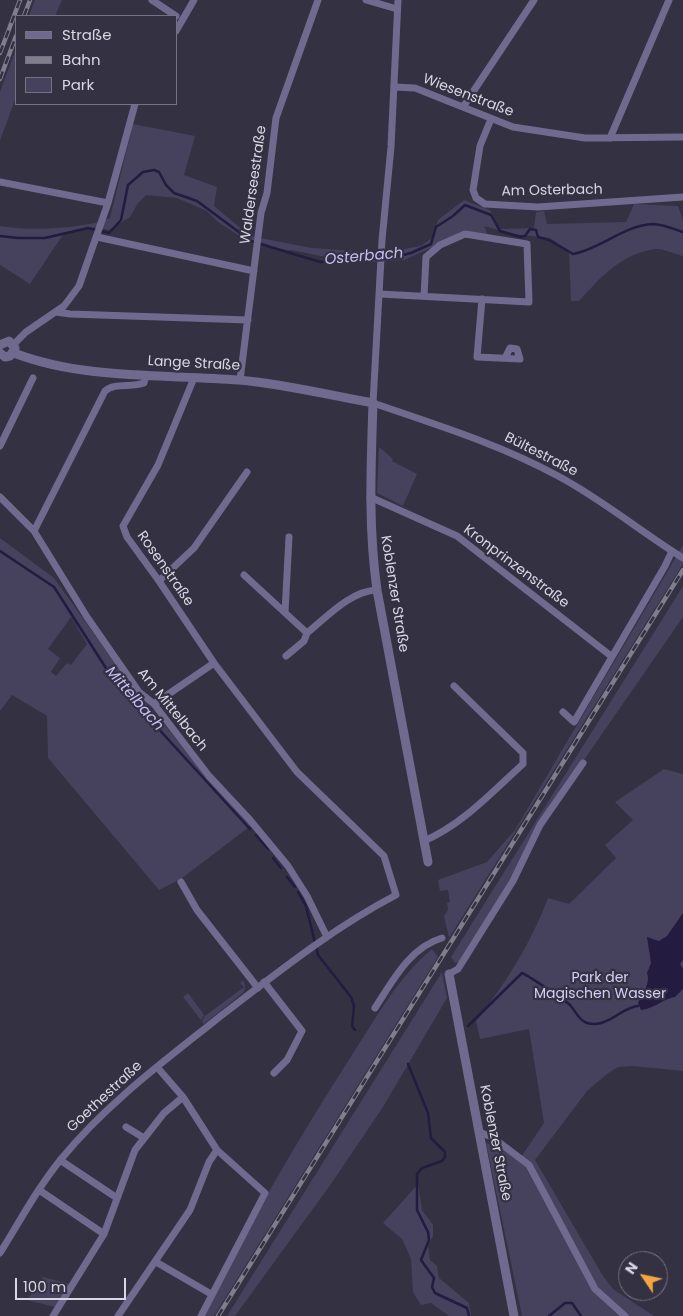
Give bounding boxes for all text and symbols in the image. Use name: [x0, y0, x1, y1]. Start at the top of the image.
legend: [15, 15, 178, 105]
text: Straße: [62, 24, 112, 45]
text: Bahn: [62, 49, 101, 70]
street label: Wiesenstraße: [420, 71, 516, 121]
text: Park: [62, 74, 94, 95]
street label: Walderseestraße: [237, 124, 271, 246]
street label: Am Osterbach: [501, 182, 603, 200]
water label: Osterbach: [324, 245, 404, 269]
street label: Lange Straße: [147, 353, 241, 375]
street label: Bültestraße: [502, 429, 580, 481]
street label: Kronprinzenstraße: [460, 522, 572, 612]
street label: Rosenstraße: [133, 528, 197, 610]
street label: Koblenzer Straße: [376, 534, 412, 654]
water label: Mittelbach: [101, 663, 167, 735]
street label: Am Mittelbach: [133, 665, 211, 755]
park label: Park der Magischen Wasser: [534, 970, 666, 1002]
street label: Goethestraße: [64, 1058, 146, 1136]
street label: Koblenzer Straße: [475, 1083, 515, 1203]
north arrow: [618, 1251, 668, 1301]
text: N: [620, 1258, 643, 1278]
scale bar: [18, 1268, 129, 1300]
text: 100 m: [23, 1276, 66, 1297]

